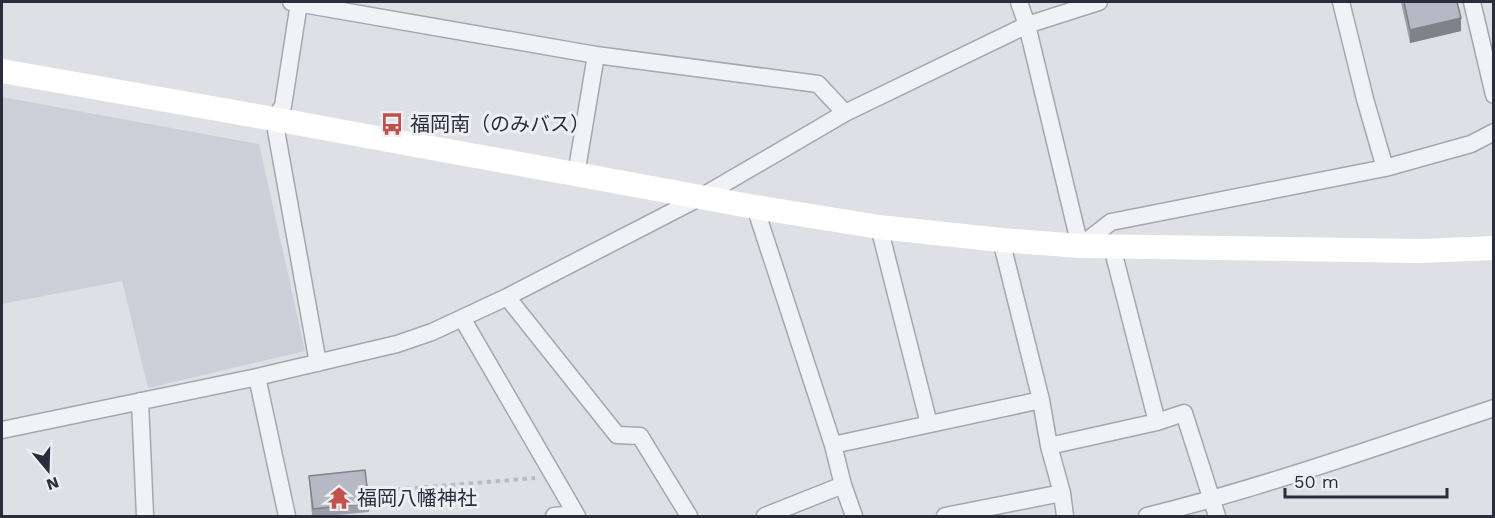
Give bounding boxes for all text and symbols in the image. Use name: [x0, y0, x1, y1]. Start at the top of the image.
bus stop icon: 福岡南（のみバス）: [379, 111, 405, 137]
place label: 福岡南（のみバス）: [410, 112, 590, 136]
north arrow: [18, 440, 78, 500]
scale bar: [1285, 461, 1447, 499]
text: 50 m: [1294, 471, 1339, 492]
text: N: [44, 473, 61, 495]
temple icon: 福岡八幡神社: [326, 485, 352, 511]
place label: 福岡八幡神社: [357, 486, 477, 510]

